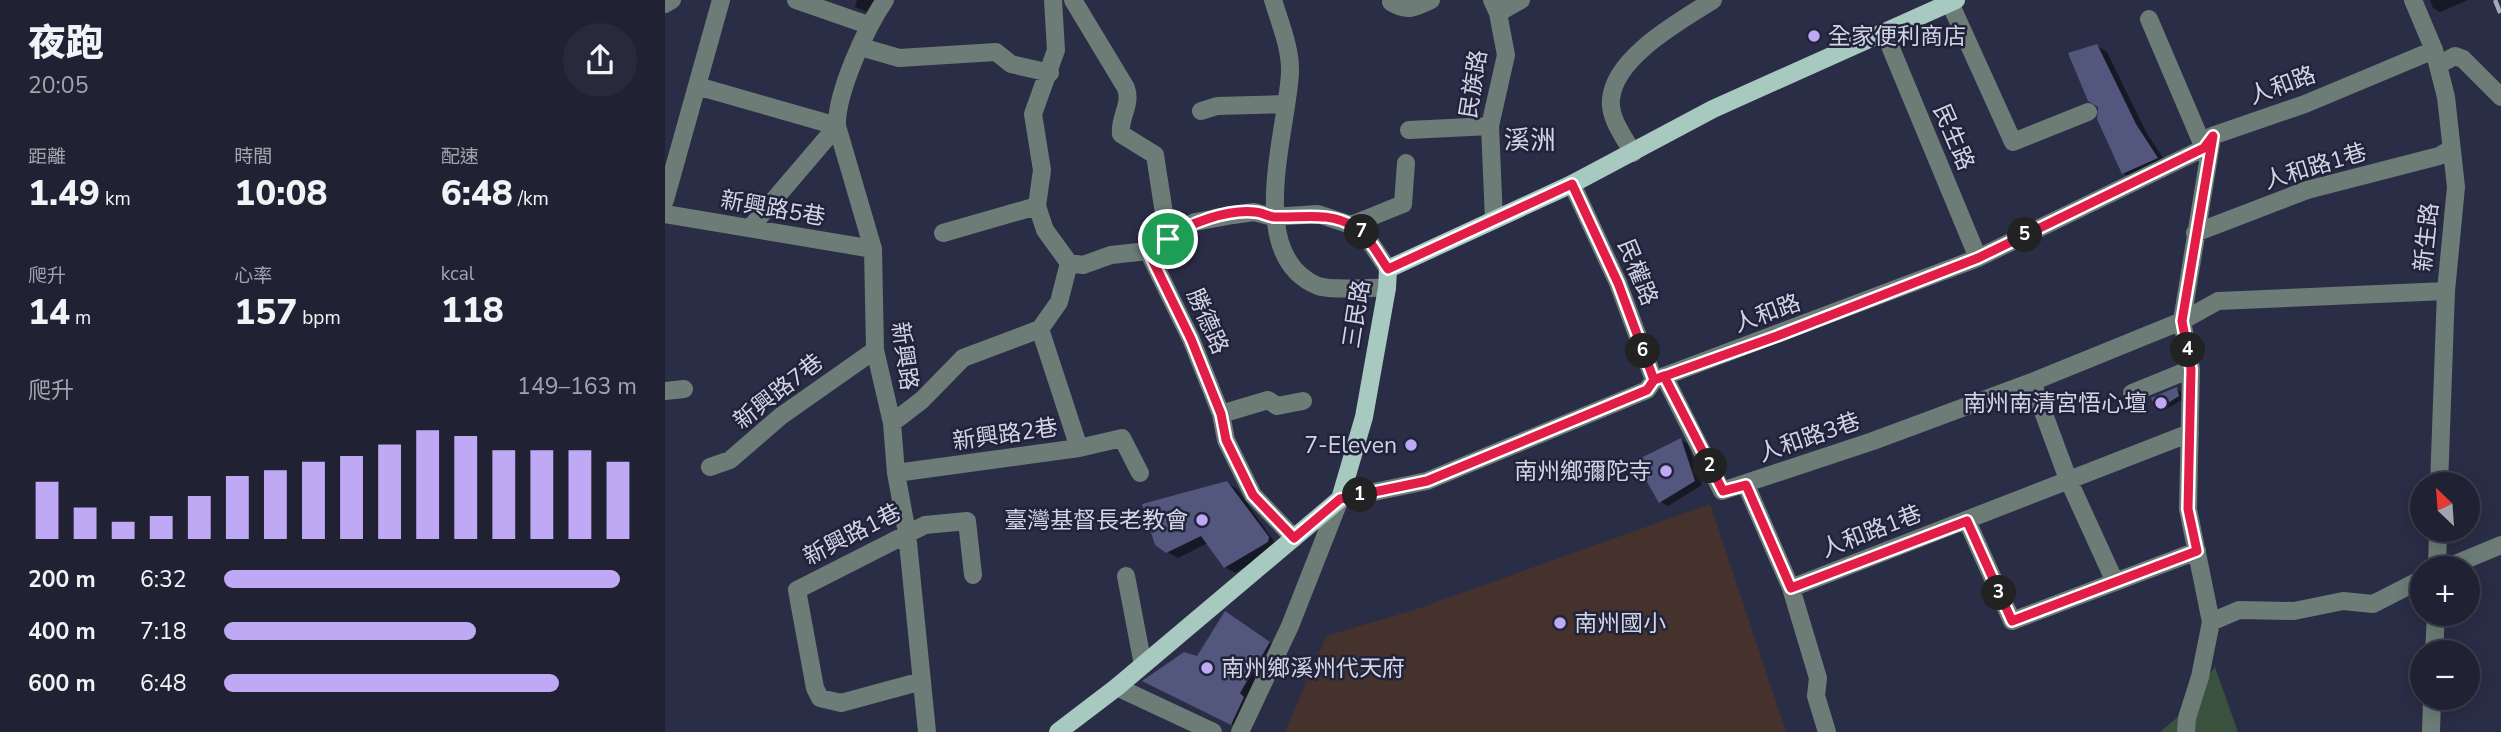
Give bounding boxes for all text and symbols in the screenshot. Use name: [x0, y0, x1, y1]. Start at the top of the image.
text: 夜跑: [28, 18, 104, 69]
place label: 全家便利商店: [1828, 21, 1966, 52]
button: share: [563, 23, 637, 97]
marker: 全家便利商店: [1806, 28, 1822, 44]
street label: 民族路: [1453, 48, 1494, 121]
street label: 人和路: [2244, 59, 2320, 112]
text: 20:05: [28, 70, 88, 101]
street label: 民生路: [1926, 99, 1981, 175]
district label: 溪洲: [1504, 123, 1556, 158]
street label: 人和路1巷: [2260, 136, 2370, 197]
text: 距離: [28, 144, 66, 170]
text: 時間: [234, 144, 272, 170]
text: 配速: [441, 144, 479, 170]
text: 1.49: [28, 170, 100, 217]
text: 10:08: [234, 170, 327, 217]
text: 6:48: [441, 170, 513, 217]
street label: 新興路5巷: [718, 184, 828, 233]
text: km: [100, 186, 131, 212]
text: /km: [513, 186, 549, 212]
street label: 新生路: [2407, 201, 2446, 273]
pin: [1138, 209, 1198, 269]
pin: 7: [1345, 215, 1379, 250]
text: 7: [1356, 218, 1367, 244]
pin: 5: [2007, 218, 2043, 252]
icon: arrive: [1149, 220, 1187, 258]
text: 5: [2019, 221, 2030, 247]
street label: 民權路: [1610, 234, 1665, 310]
text: kcal: [441, 261, 474, 287]
text: 爬升: [28, 263, 66, 289]
text: 心率: [234, 263, 272, 289]
street label: 三民路: [1336, 278, 1377, 351]
street label: 勝德路: [1179, 283, 1236, 359]
text: 118: [441, 287, 504, 334]
street label: 人和路: [1729, 287, 1805, 340]
text: 14: [28, 289, 70, 336]
text: 157: [234, 289, 297, 336]
text: m: [70, 305, 91, 331]
text: bpm: [297, 305, 341, 331]
street label: 新興路: [884, 320, 925, 392]
pin: 4: [2171, 332, 2205, 368]
pin: 6: [1625, 334, 1661, 368]
text: 4: [2182, 336, 2193, 362]
text: 6: [1637, 337, 1648, 363]
street label: 新興路7巷: [727, 347, 830, 436]
text: 149–163 m: [517, 371, 637, 402]
text: 爬升: [28, 375, 74, 406]
place label: 南州南清宮悟心壇: [1963, 388, 2147, 419]
marker: 南州南清宮悟心壇: [2153, 395, 2169, 411]
street label: 人和路3巷: [1754, 406, 1864, 469]
street label: 新興路2巷: [951, 412, 1060, 457]
place label: 7-Eleven: [1304, 430, 1397, 461]
marker: 7-Eleven: [1403, 437, 1419, 453]
pin: 2: [1693, 448, 1727, 484]
text: 2: [1704, 452, 1715, 478]
place label: 南州鄉彌陀寺: [1514, 456, 1652, 487]
marker: 南州鄉彌陀寺: [1658, 463, 1674, 479]
north arrow: [2410, 472, 2480, 542]
map controls: [2410, 472, 2480, 710]
pin: 1: [1343, 477, 1377, 512]
text: 1: [1354, 481, 1365, 507]
street label: 新興路1巷: [798, 497, 906, 572]
street label: 人和路1巷: [1816, 498, 1926, 565]
place label: 臺灣基督長老教會: [1004, 505, 1188, 536]
marker: 臺灣基督長老教會: [1194, 512, 1210, 528]
button: +: [2410, 556, 2480, 626]
text: 200 m: [28, 564, 96, 595]
text: 6:32: [140, 564, 187, 595]
pin: 3: [1981, 576, 2017, 610]
text: 3: [1993, 579, 2004, 605]
place label: 南州國小: [1574, 608, 1666, 639]
marker: 南州國小: [1552, 615, 1568, 631]
text: 400 m: [28, 616, 96, 647]
text: 7:18: [140, 616, 187, 647]
button: −: [2410, 640, 2480, 710]
place label: 南州鄉溪州代天府: [1221, 653, 1405, 684]
marker: 南州鄉溪州代天府: [1199, 660, 1215, 676]
text: 600 m: [28, 668, 96, 699]
text: 6:48: [140, 668, 187, 699]

